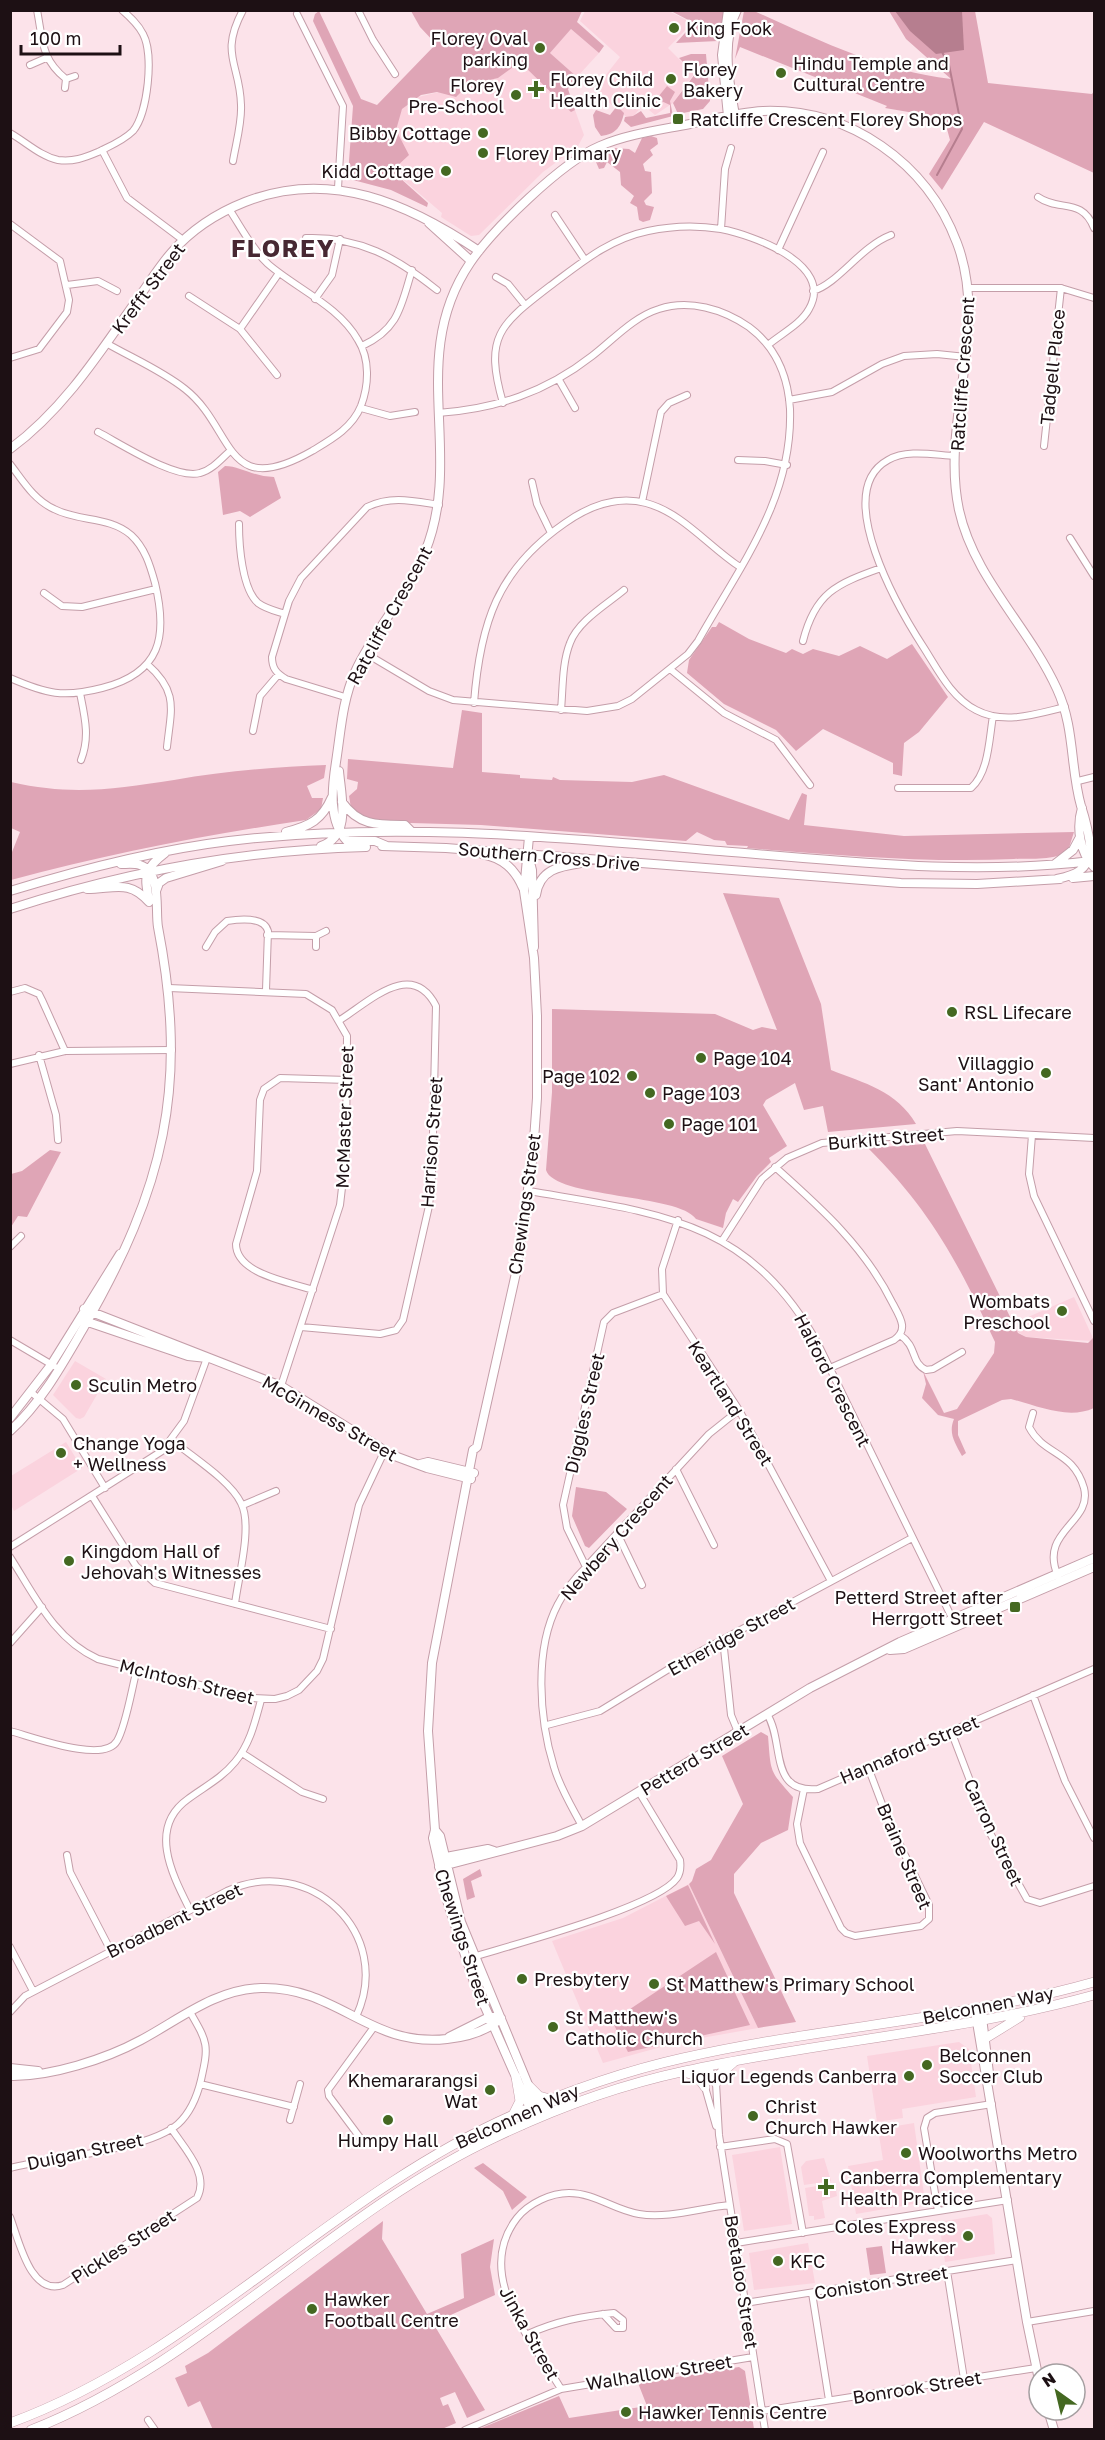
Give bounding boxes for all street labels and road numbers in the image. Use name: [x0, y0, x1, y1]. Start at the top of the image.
street label: Krefft Street: [107, 238, 189, 338]
street label: Ratcliffe Crescent: [946, 296, 978, 452]
street label: Tadgell Place: [1035, 308, 1069, 426]
street label: Ratcliffe Crescent: [342, 542, 436, 688]
street label: Southern Cross Drive: [457, 837, 641, 875]
street label: McMaster Street: [331, 1045, 357, 1189]
street label: Harrison Street: [415, 1075, 447, 1209]
street label: Burkitt Street: [827, 1122, 945, 1154]
street label: Chewings Street: [503, 1132, 545, 1276]
street label: Halford Crescent: [790, 1310, 876, 1450]
street label: Keartland Street: [684, 1336, 778, 1470]
street label: Diggles Street: [559, 1351, 609, 1475]
street label: McGinness Street: [259, 1370, 401, 1466]
street label: Newbery Crescent: [555, 1470, 677, 1604]
street label: Etheridge Street: [664, 1592, 798, 1680]
street label: McIntosh Street: [117, 1654, 257, 1708]
street label: Hannaford Street: [836, 1710, 982, 1788]
street label: Petterd Street: [636, 1718, 752, 1800]
street label: Carron Street: [960, 1775, 1028, 1889]
street label: Braine Street: [873, 1800, 937, 1912]
street label: Chewings Street: [431, 1866, 495, 2008]
street label: Broadbent Street: [103, 1878, 245, 1962]
street label: Belconnen Way: [920, 1981, 1056, 2029]
street label: Belconnen Way: [452, 2079, 582, 2153]
street label: Duigan Street: [25, 2128, 145, 2174]
street label: Pickles Street: [67, 2204, 179, 2288]
street label: Beetaloo Street: [721, 2213, 763, 2351]
street label: Coniston Street: [812, 2261, 950, 2303]
street label: Jinka Street: [495, 2282, 565, 2384]
street label: Walhallow Street: [584, 2350, 734, 2394]
street label: Bonrook Street: [851, 2366, 983, 2408]

